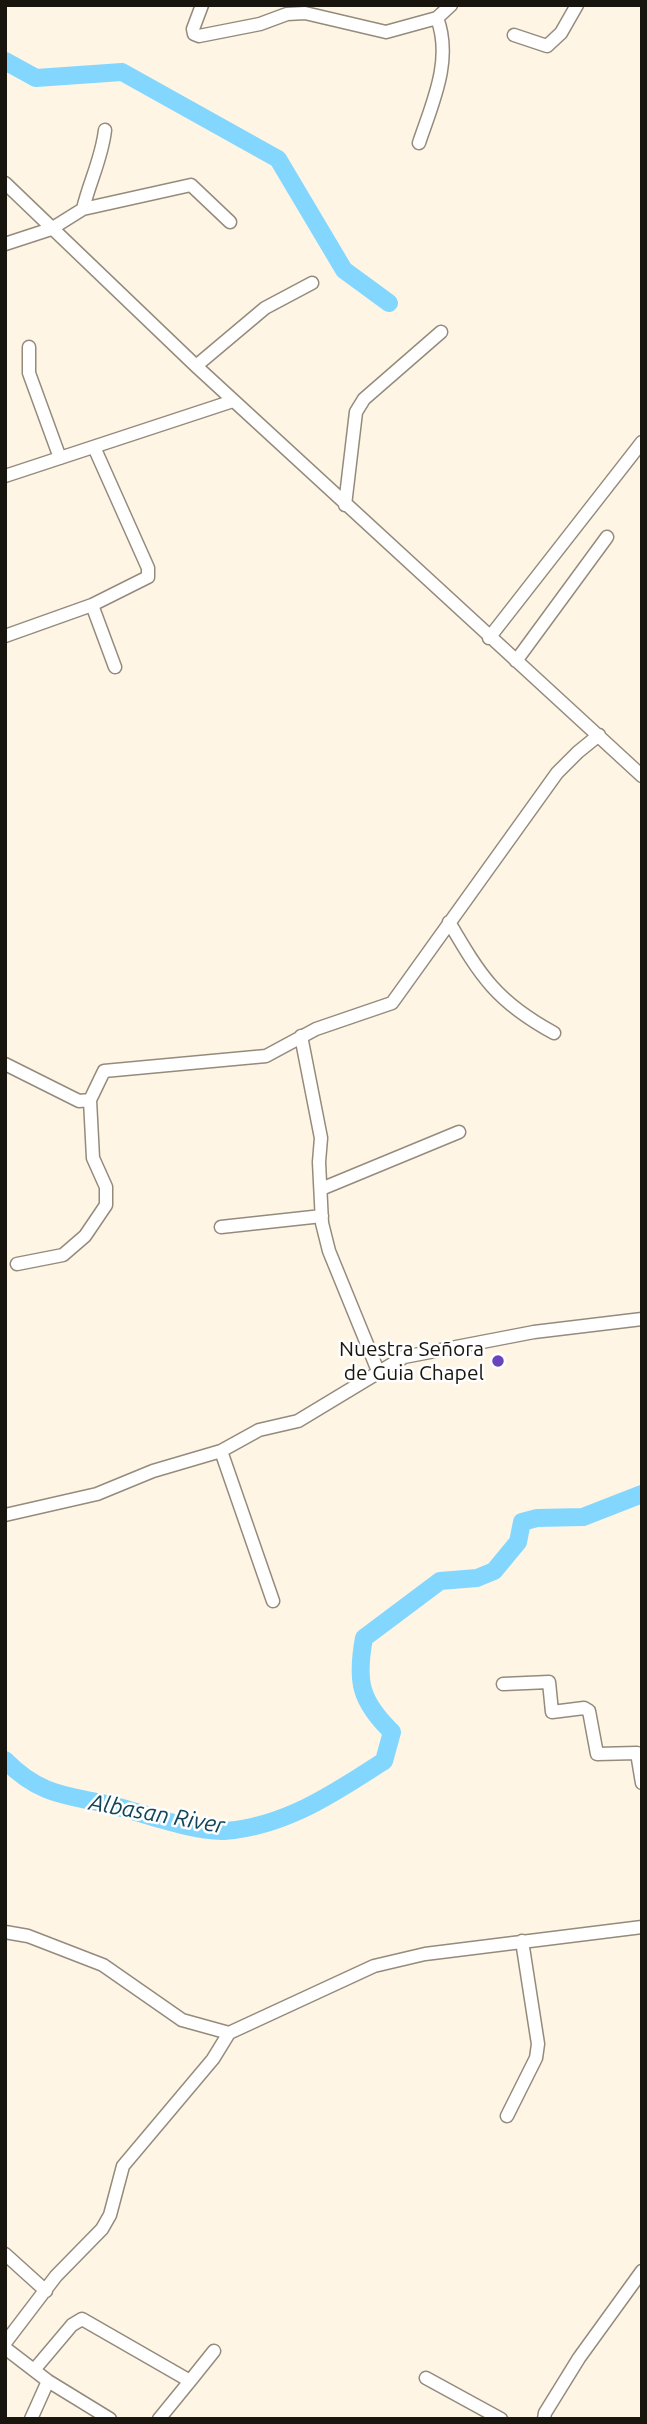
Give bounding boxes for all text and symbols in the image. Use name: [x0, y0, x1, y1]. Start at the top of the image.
place label: Nuestra Señora de Guia Chapel: [339, 1336, 484, 1386]
marker: Nuestra Señora de Guia Chapel: [490, 1353, 506, 1369]
water label: Albasan River: [87, 1788, 227, 1840]

